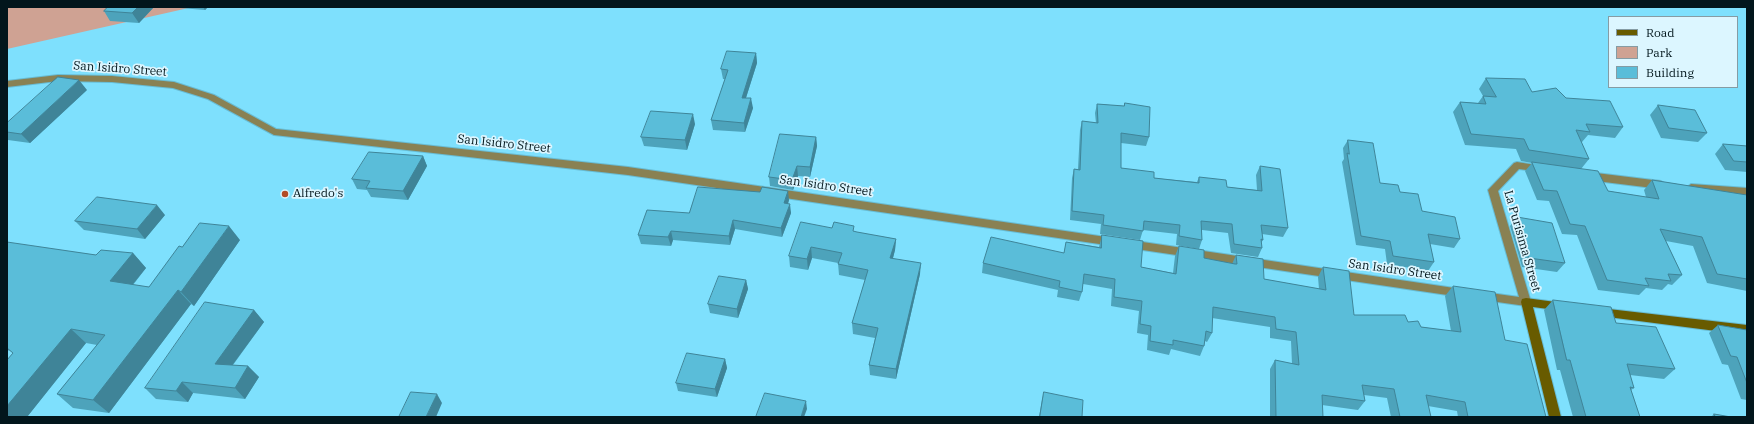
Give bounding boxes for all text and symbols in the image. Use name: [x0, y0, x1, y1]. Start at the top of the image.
legend: [1608, 16, 1738, 88]
text: Road: [1646, 25, 1675, 40]
text: Park: [1646, 45, 1672, 60]
street label: San Isidro Street: [73, 59, 167, 79]
text: Building: [1646, 65, 1694, 80]
street label: San Isidro Street: [457, 132, 551, 156]
street label: San Isidro Street: [779, 172, 873, 200]
place label: Alfredo's: [293, 187, 343, 201]
marker: Alfredo's: [280, 189, 290, 199]
street label: La Purisima Street: [1501, 189, 1543, 293]
street label: San Isidro Street: [1348, 256, 1442, 284]

